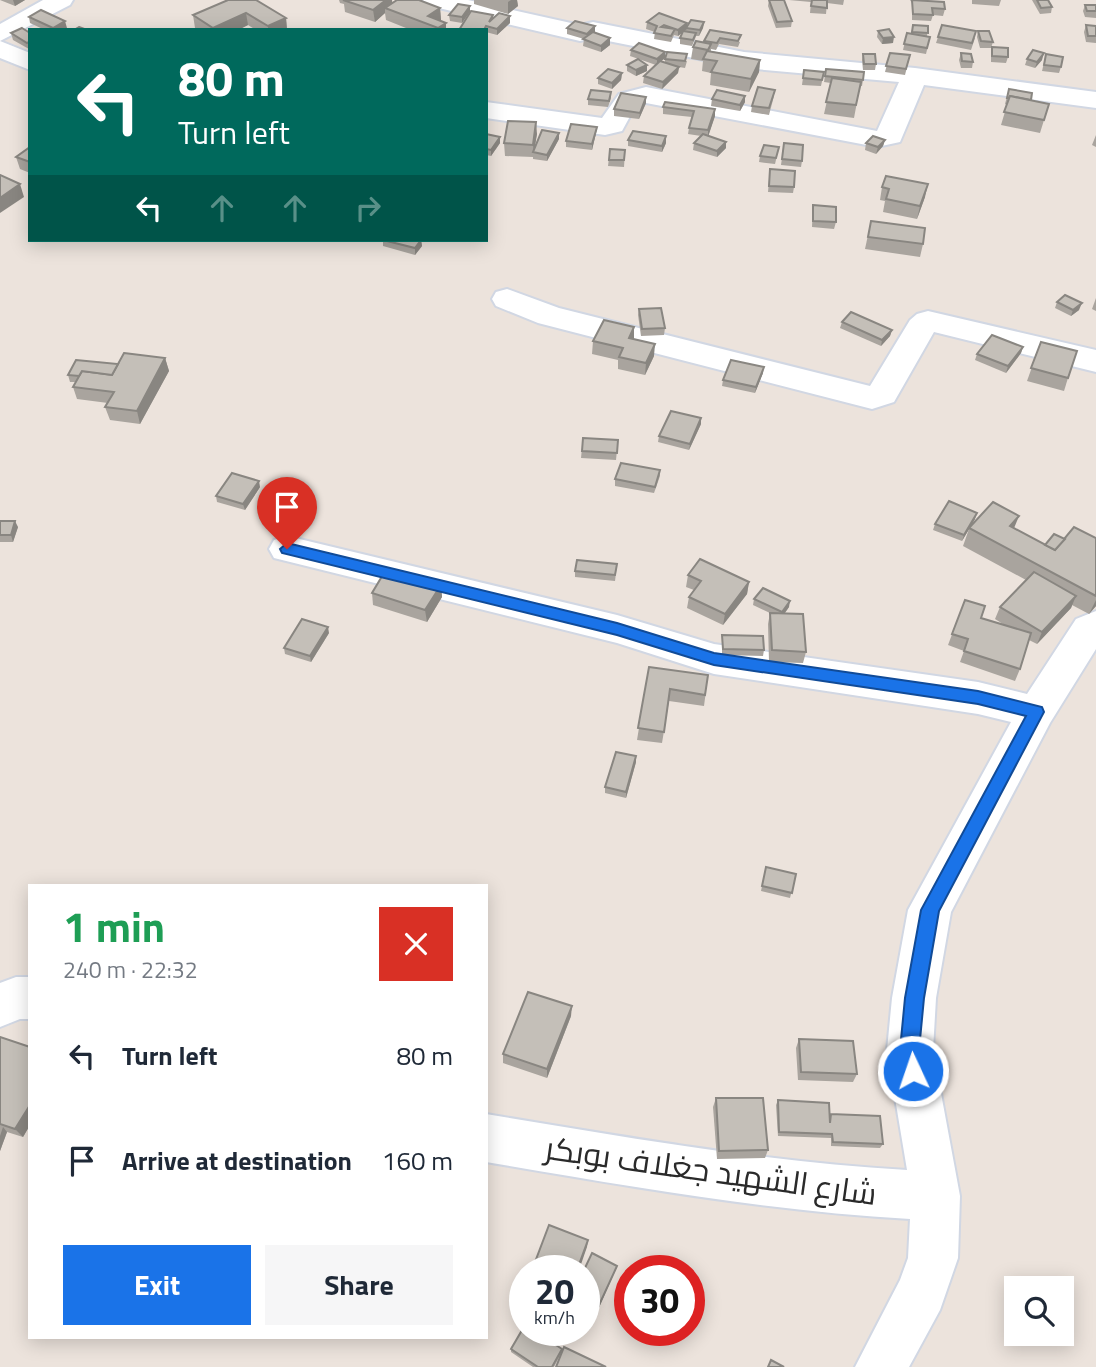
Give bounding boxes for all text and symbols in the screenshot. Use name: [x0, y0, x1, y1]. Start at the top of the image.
text: 80 m: [178, 40, 285, 115]
icon: left: [63, 56, 154, 147]
text: Turn left: [178, 108, 290, 156]
icon: left: [130, 189, 168, 227]
icon: ahead: [203, 189, 241, 227]
icon: ahead: [276, 189, 314, 227]
icon: right: [349, 189, 387, 227]
pin: [257, 477, 317, 549]
icon: arrive: [268, 488, 306, 526]
text: 1 min: [63, 894, 165, 958]
button: close: [379, 907, 453, 981]
text: 240 m · 22:32: [63, 952, 198, 987]
position arrow: [876, 1034, 950, 1108]
text: Turn left: [122, 1036, 217, 1075]
text: 80 m: [396, 1036, 453, 1075]
icon: left: [63, 1037, 101, 1075]
street label: شارع الشهيد جغلاف بوبكر: [540, 1123, 880, 1217]
text: Arrive at destination: [122, 1141, 352, 1180]
text: 160 m: [382, 1141, 453, 1180]
icon: arrive: [63, 1142, 101, 1180]
button: Exit: [63, 1245, 251, 1325]
button: Share: [265, 1245, 453, 1325]
speed limit sign: 30: [614, 1255, 705, 1346]
text: 20: [535, 1264, 574, 1318]
map controls: [1004, 1276, 1074, 1346]
button: search: [1004, 1276, 1074, 1346]
text: km/h: [534, 1304, 575, 1331]

